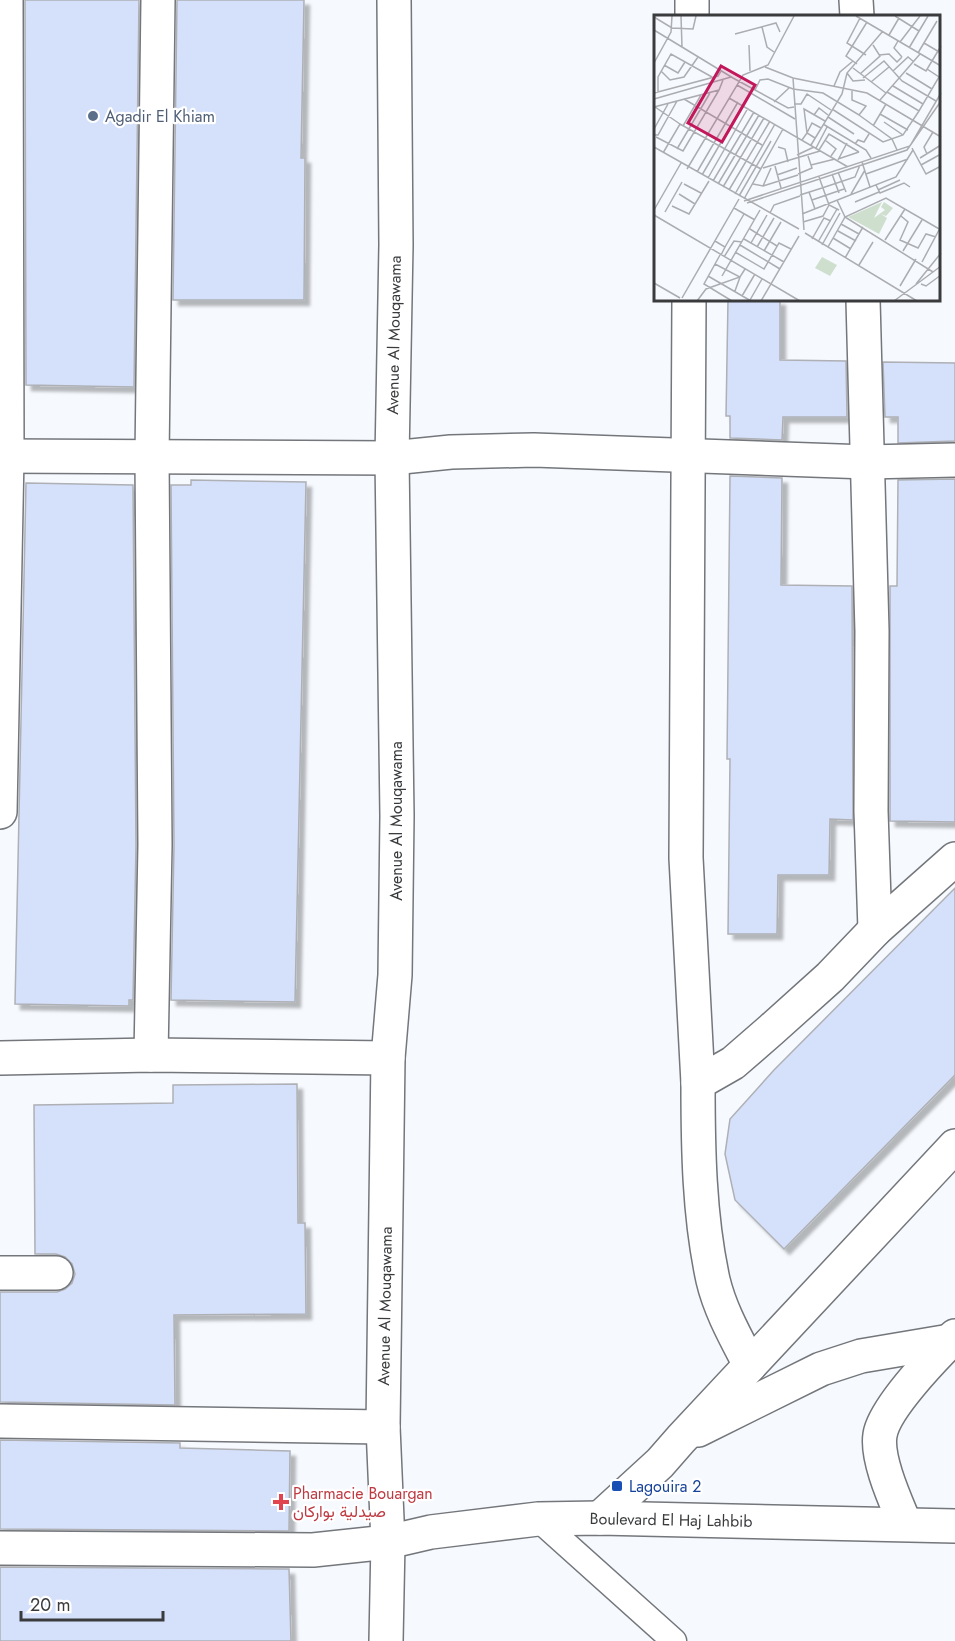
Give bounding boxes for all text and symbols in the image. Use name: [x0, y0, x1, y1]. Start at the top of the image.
inset map: [654, 15, 940, 302]
place label: Agadir El Khiam: [105, 105, 215, 128]
marker: Agadir El Khiam: [86, 109, 100, 123]
street label: Avenue Al Mouqawama: [381, 255, 407, 415]
street label: Avenue Al Mouqawama: [385, 741, 408, 901]
street label: Avenue Al Mouqawama: [372, 1226, 398, 1386]
place label: Lagouira 2: [629, 1475, 701, 1498]
marker: Lagouira 2: [610, 1479, 624, 1493]
place label: Pharmacie Bouargan صيدلية بواركان: [293, 1482, 433, 1523]
marker: Pharmacie Bouargan صيدلية بواركان: [274, 1495, 288, 1509]
street label: Boulevard El Haj Lahbib: [589, 1507, 753, 1533]
scale bar: [21, 1584, 164, 1622]
text: 20 m: [30, 1592, 70, 1618]

